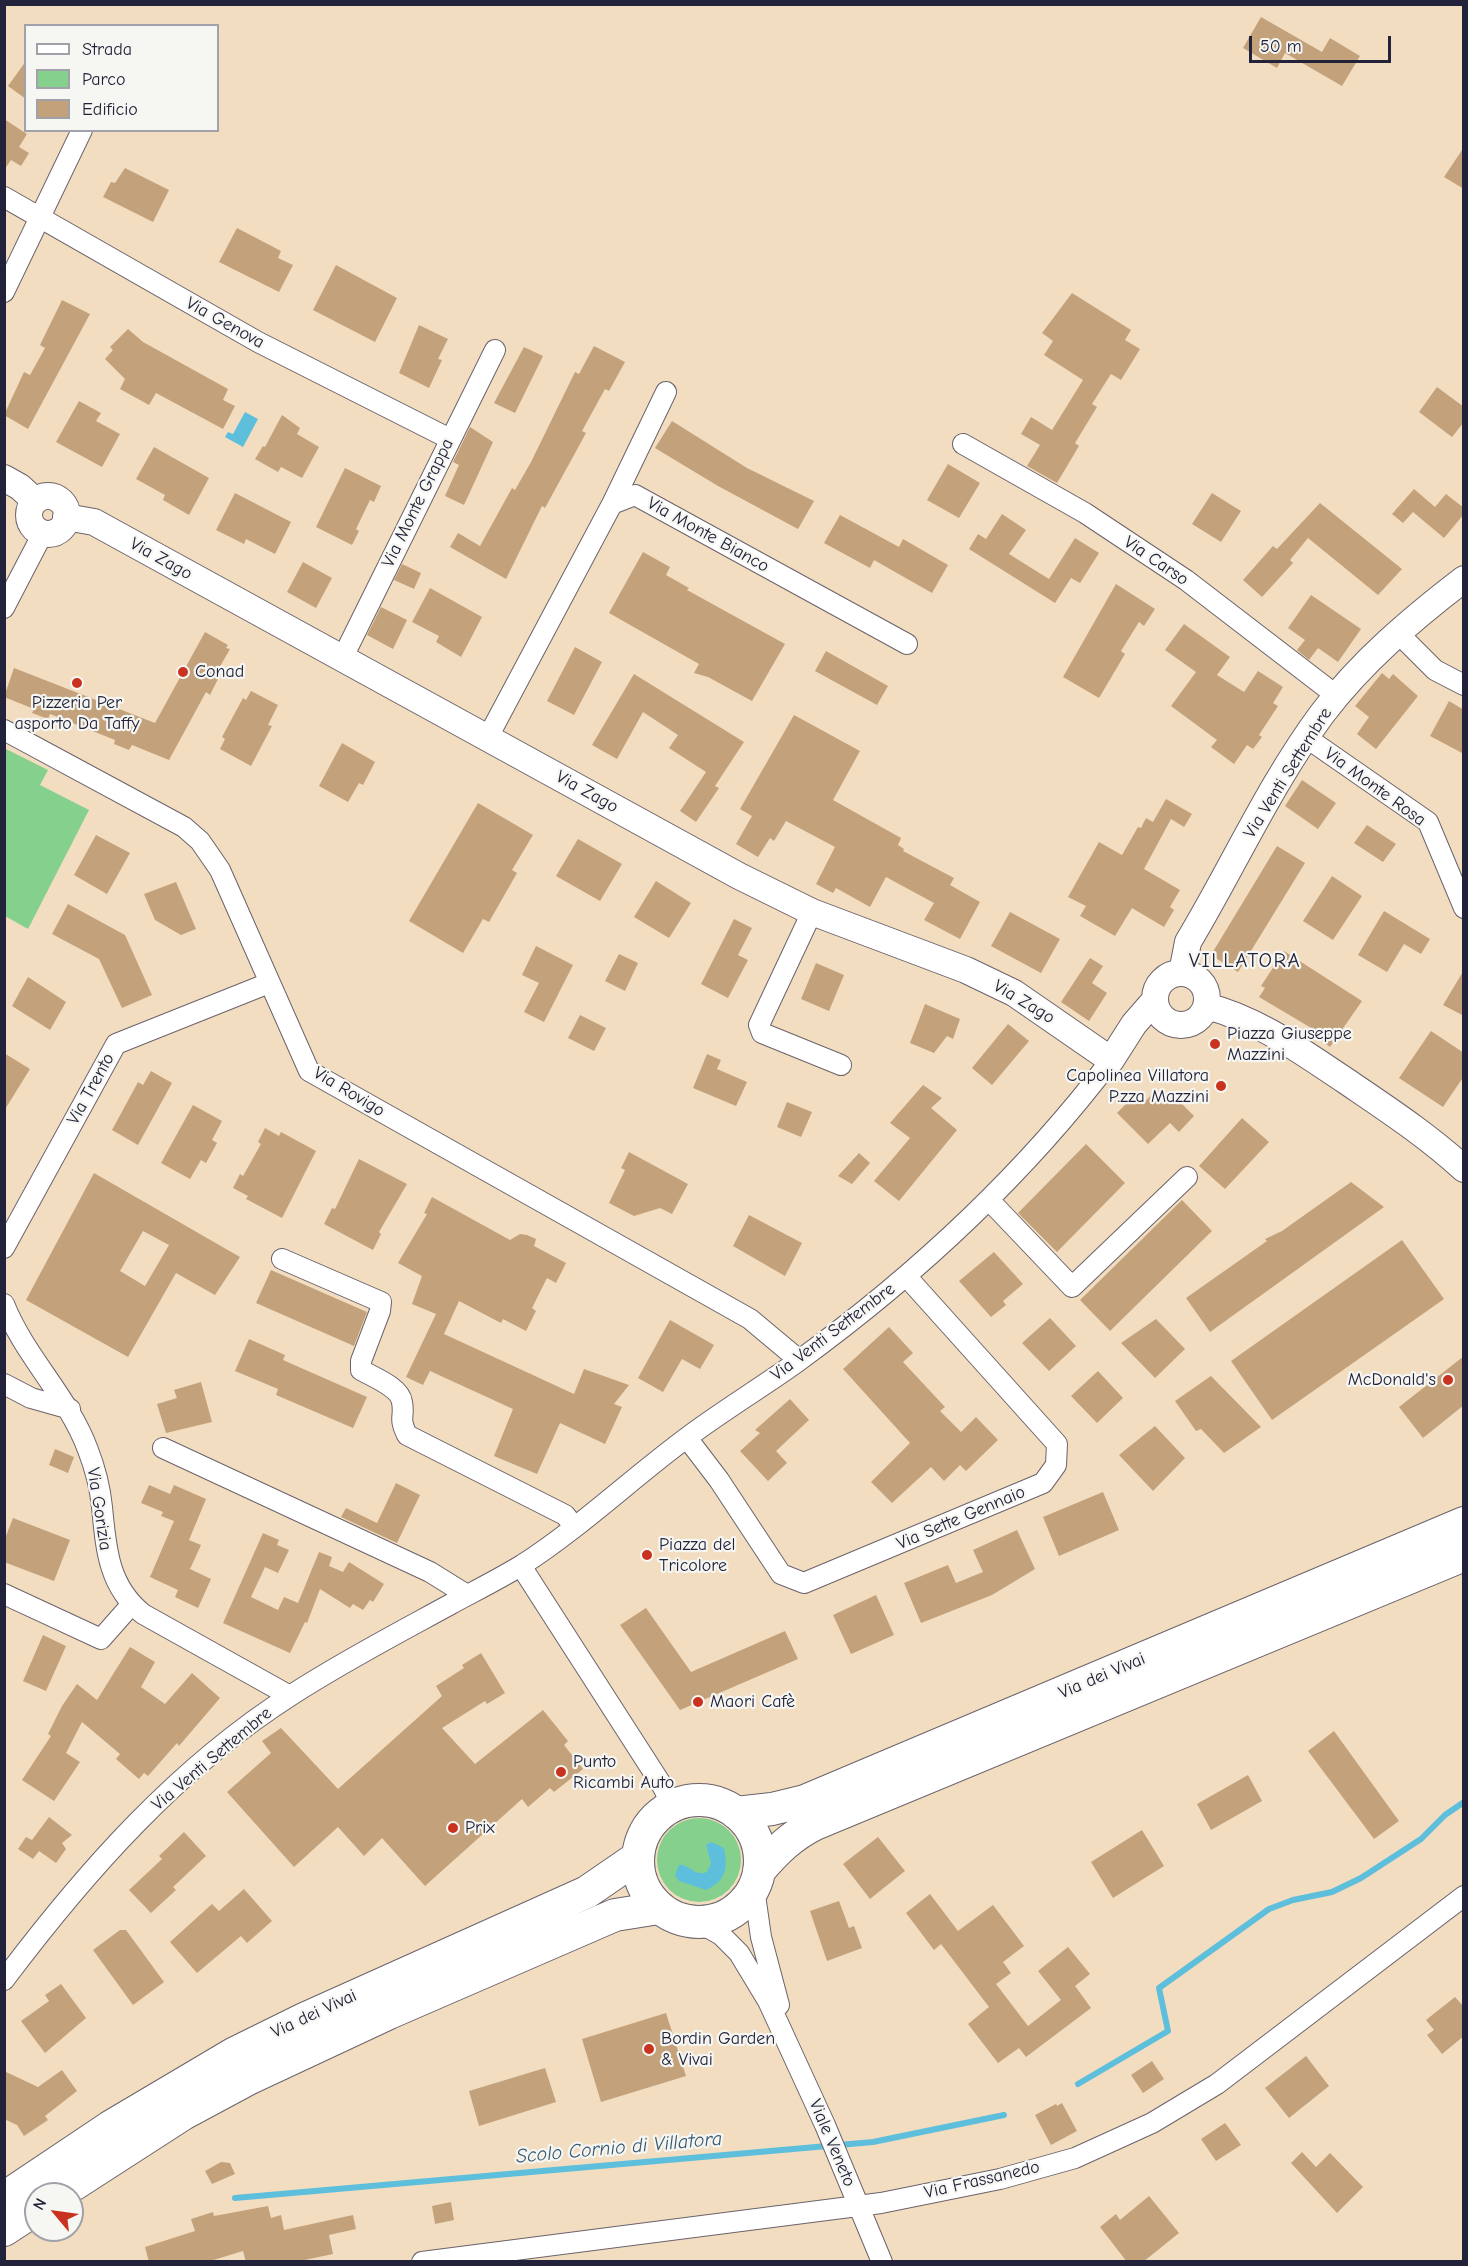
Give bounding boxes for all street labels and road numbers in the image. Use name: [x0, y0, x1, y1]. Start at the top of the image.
street label: Via Genova: [182, 293, 268, 353]
street label: Via Monte Grappa: [377, 435, 459, 571]
street label: Via Monte Bianco: [643, 493, 773, 577]
street label: Via Carso: [1120, 532, 1192, 590]
street label: Via Zago: [126, 533, 196, 585]
street label: Via Venti Settembre: [1239, 704, 1337, 842]
street label: Via Monte Rosa: [1320, 743, 1430, 831]
street label: Via Zago: [552, 766, 622, 818]
street label: Via Zago: [989, 975, 1059, 1029]
street label: Via Trento: [63, 1049, 119, 1129]
street label: Via Rovigo: [309, 1062, 389, 1122]
street label: Via Venti Settembre: [767, 1278, 899, 1386]
street label: Via Gorizia: [82, 1466, 116, 1552]
street label: Via Sette Gennaio: [893, 1481, 1029, 1555]
street label: Via dei Vivai: [1055, 1648, 1149, 1704]
street label: Via Venti Settembre: [148, 1703, 276, 1815]
street label: Via dei Vivai: [268, 1985, 360, 2043]
street label: Viale Veneto: [804, 2096, 860, 2190]
street label: Via Frassanedo: [922, 2156, 1042, 2204]

